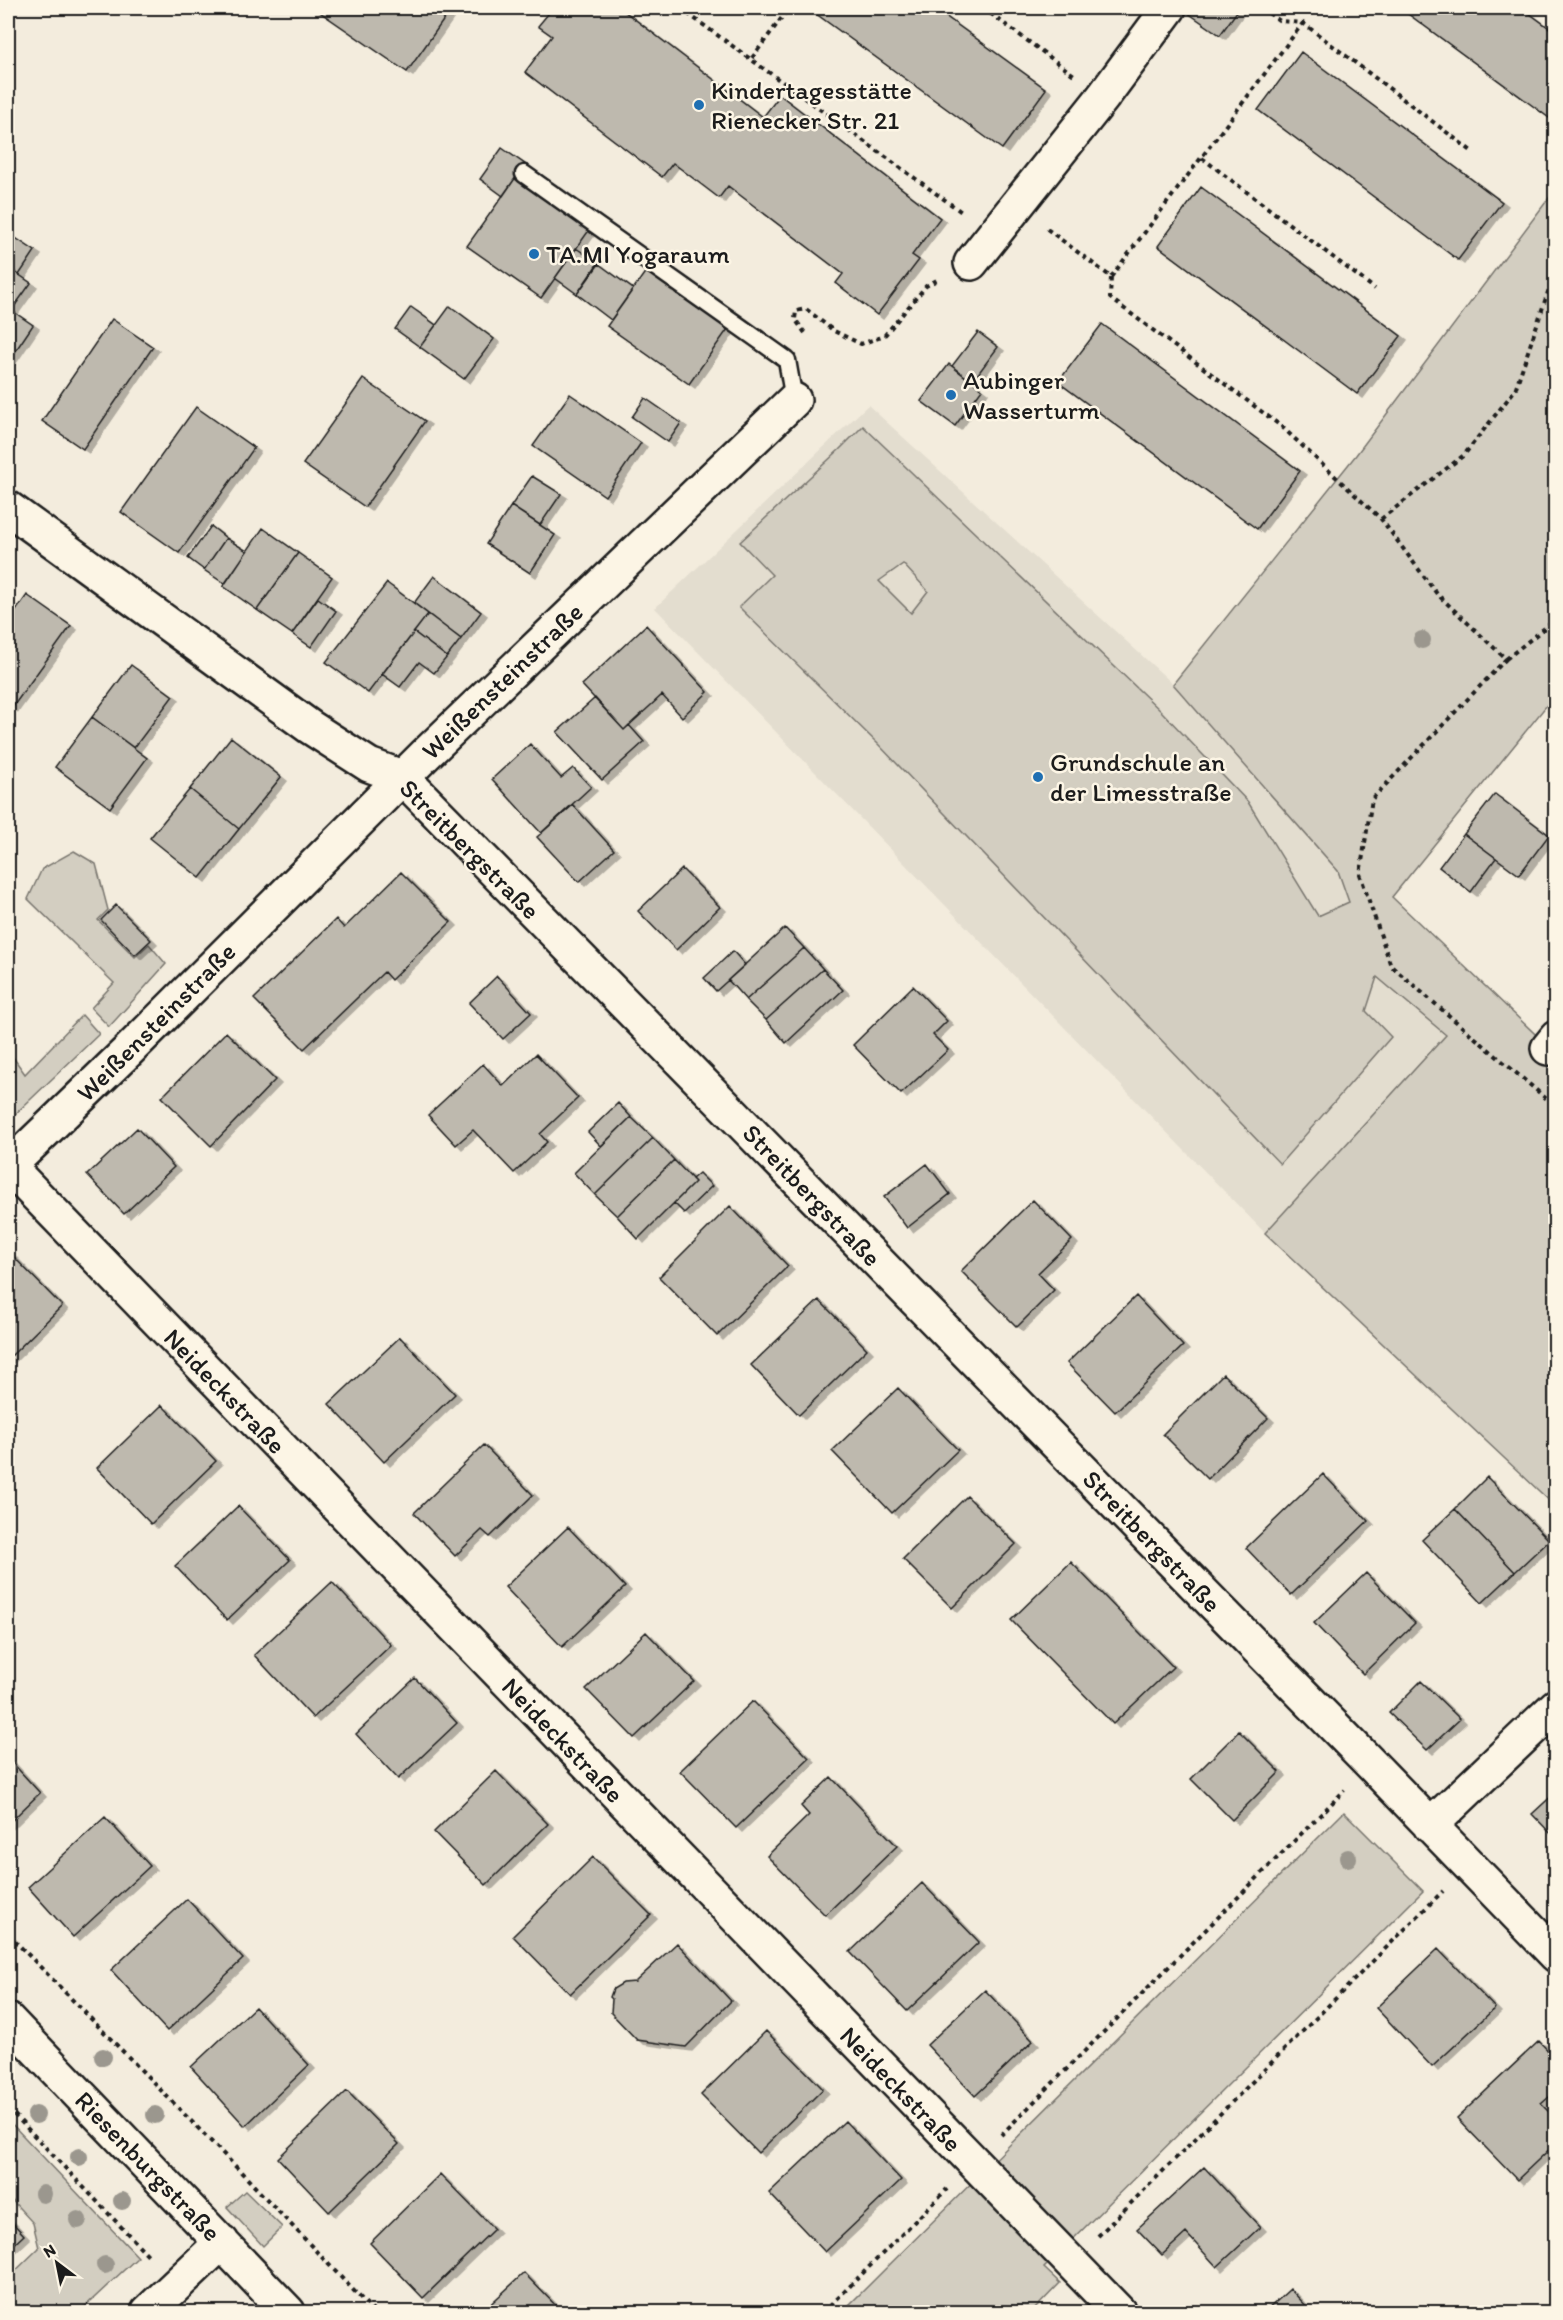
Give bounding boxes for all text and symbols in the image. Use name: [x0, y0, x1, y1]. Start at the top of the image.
place label: Kindertagesstätte Rienecker Str. 21: [711, 74, 912, 136]
marker: Kindertagesstätte Rienecker Str. 21: [692, 98, 706, 112]
place label: TA.MI Yogaraum: [546, 238, 730, 270]
marker: TA.MI Yogaraum: [527, 247, 541, 261]
place label: Aubinger Wasserturm: [963, 364, 1100, 426]
marker: Aubinger Wasserturm: [944, 388, 958, 402]
street label: Weißensteinstraße: [415, 596, 589, 766]
place label: Grundschule an der Limesstraße: [1050, 746, 1232, 808]
marker: Grundschule an der Limesstraße: [1031, 770, 1045, 784]
street label: Streitbergstraße: [393, 772, 547, 926]
street label: Weißensteinstraße: [70, 936, 242, 1108]
street label: Streitbergstraße: [736, 1117, 888, 1273]
street label: Neideckstraße: [157, 1322, 293, 1460]
street label: Streitbergstraße: [1076, 1463, 1228, 1619]
street label: Neideckstraße: [495, 1671, 631, 1809]
street label: Neideckstraße: [833, 2020, 969, 2158]
street label: Riesenburgstraße: [68, 2084, 228, 2248]
north arrow: [27, 2233, 87, 2293]
text: N: [40, 2240, 59, 2262]

